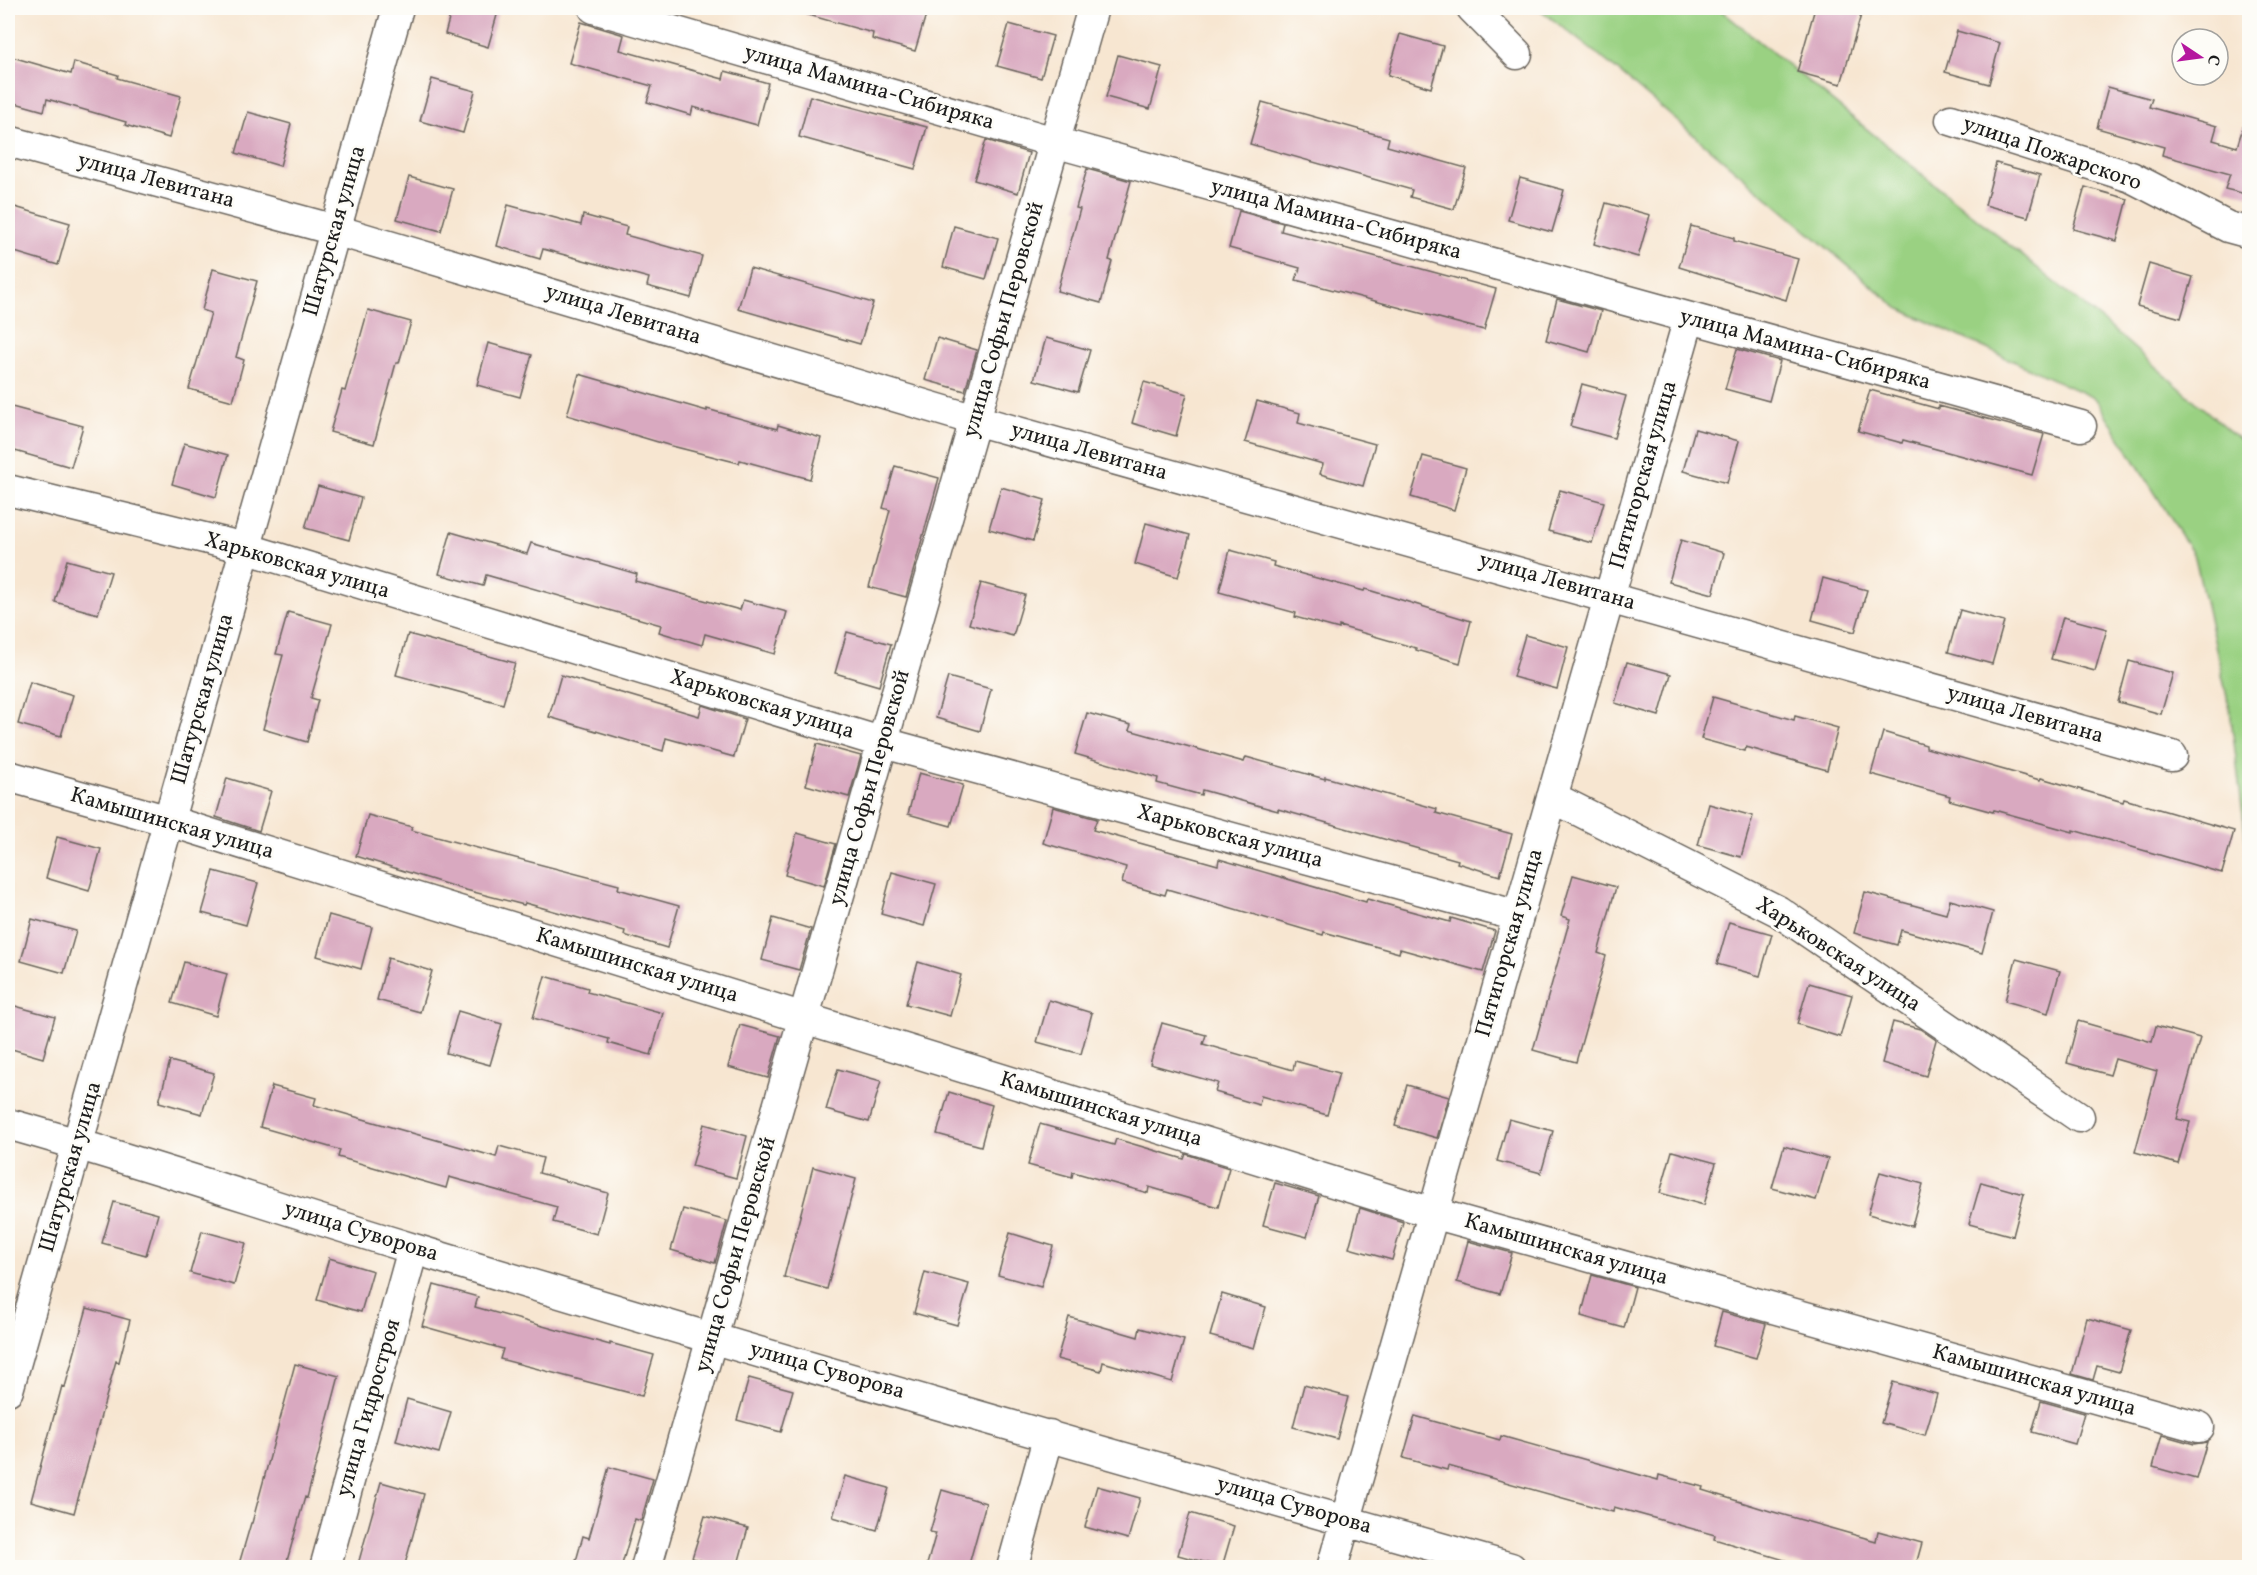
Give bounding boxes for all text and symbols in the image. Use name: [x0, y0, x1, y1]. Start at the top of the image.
north arrow: [2170, 27, 2230, 87]
street label: улица Мамина-Сибиряка: [740, 37, 998, 139]
text: С: [2201, 52, 2225, 67]
street label: улица Пожарского: [1958, 109, 2146, 199]
street label: Шатурская улица: [296, 142, 374, 320]
street label: улица Левитана: [74, 145, 238, 217]
street label: улица Мамина-Сибиряка: [1207, 172, 1465, 268]
street label: улица Софьи Перовской: [955, 198, 1053, 442]
street label: улица Левитана: [541, 277, 705, 353]
street label: улица Мамина-Сибиряка: [1676, 302, 1934, 398]
street label: Пятигорская улица: [1602, 377, 1686, 573]
street label: улица Левитана: [1007, 415, 1171, 489]
street label: Харьковская улица: [201, 525, 393, 607]
street label: улица Левитана: [1475, 545, 1639, 619]
street label: Шатурская улица: [164, 610, 242, 788]
street label: Харьковская улица: [666, 662, 858, 748]
street label: улица Софьи Перовской: [821, 666, 919, 910]
street label: улица Левитана: [1943, 678, 2107, 752]
street label: Камышинская улица: [67, 780, 277, 868]
street label: Харьковская улица: [1134, 797, 1327, 877]
street label: Пятигорская улица: [1468, 845, 1552, 1041]
street label: Харьковская улица: [1749, 890, 1927, 1020]
street label: Камышинская улица: [532, 920, 742, 1012]
street label: Камышинская улица: [996, 1064, 1206, 1156]
street label: Шатурская улица: [32, 1078, 110, 1256]
street label: улица Софьи Перовской: [687, 1133, 785, 1377]
street label: улица Суворова: [280, 1194, 442, 1270]
street label: Камышинская улица: [1461, 1206, 1671, 1294]
street label: улица Гидростроя: [329, 1315, 409, 1501]
street label: улица Суворова: [746, 1334, 908, 1408]
street label: Камышинская улица: [1929, 1337, 2139, 1425]
street label: улица Суворова: [1213, 1469, 1375, 1543]

